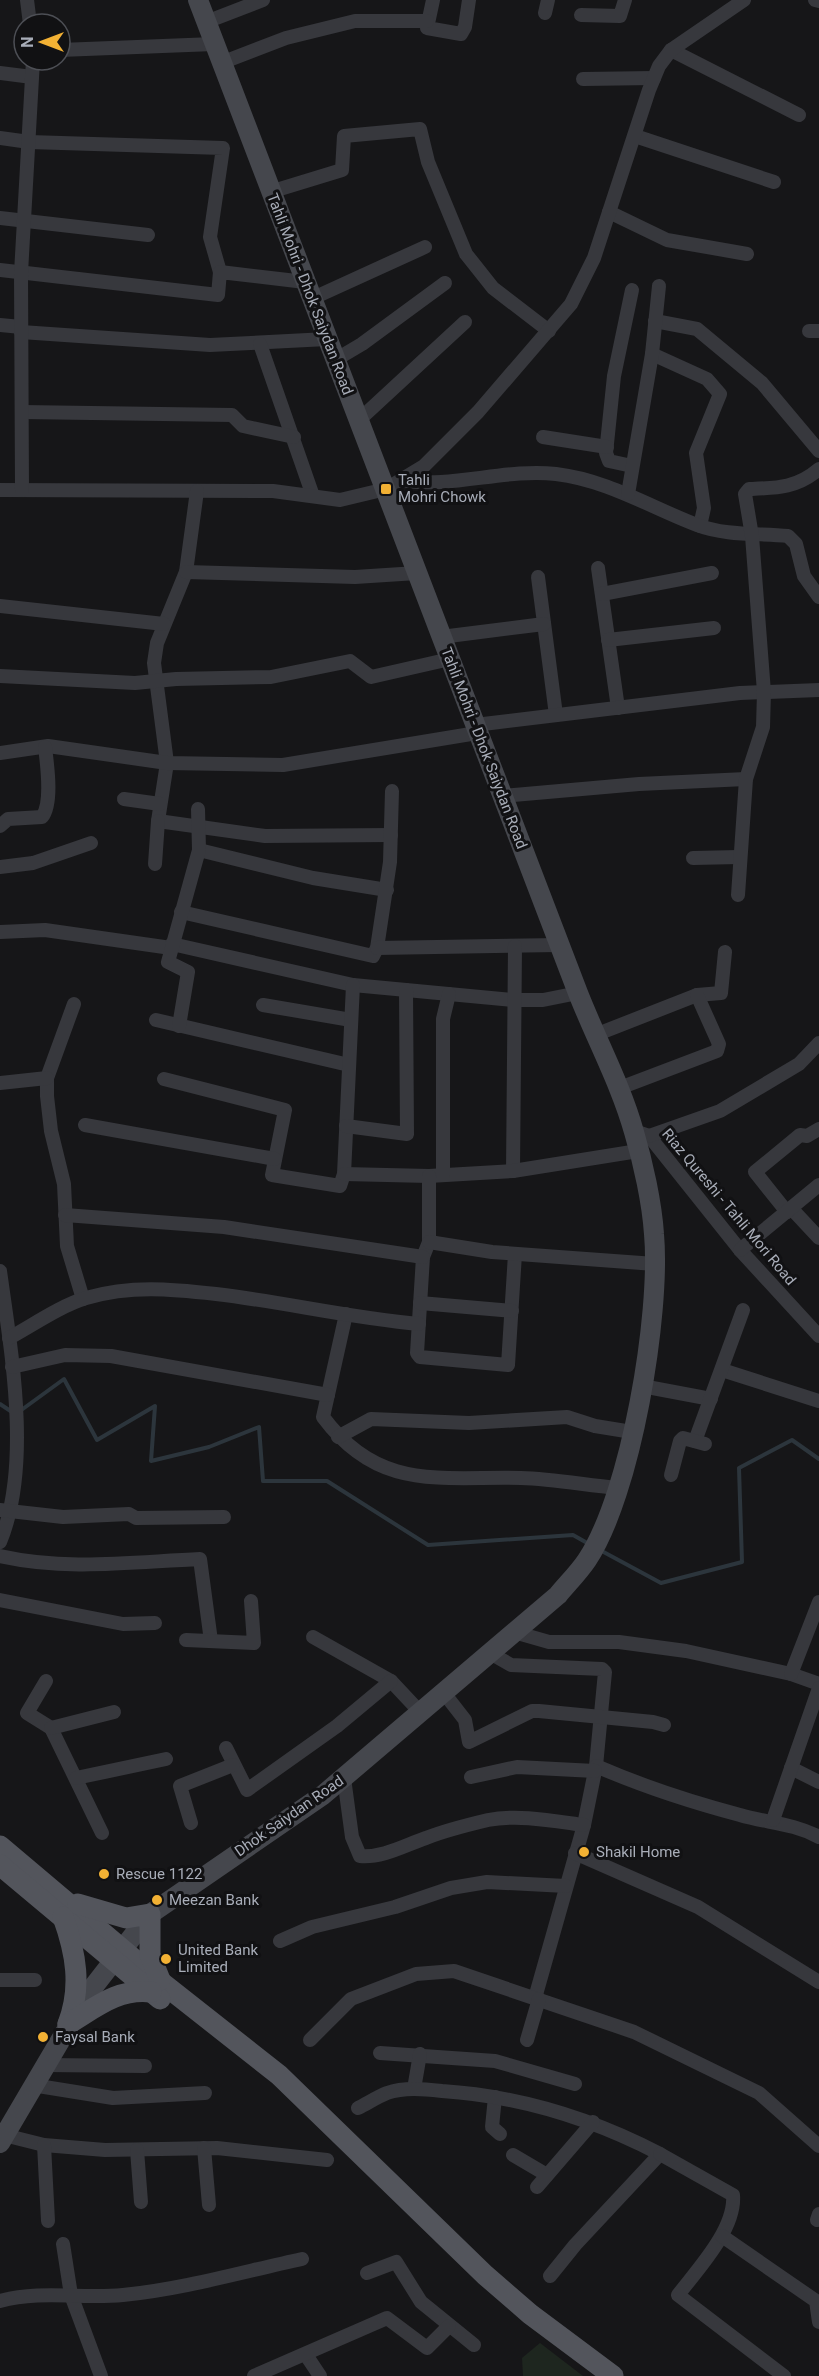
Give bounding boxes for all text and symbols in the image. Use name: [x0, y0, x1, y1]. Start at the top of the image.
north arrow: [12, 12, 72, 72]
text: N: [18, 36, 37, 48]
street label: Tahli Mohri - Dhok Saiydan Road: [263, 191, 357, 397]
place label: Tahli Mohri Chowk: [398, 471, 486, 506]
marker: Tahli Mohri Chowk: [379, 482, 393, 496]
street label: Tahli Mohri - Dhok Saiydan Road: [437, 645, 531, 851]
street label: Riaz Qureshi - Tahli Mori Road: [658, 1125, 800, 1289]
street label: Dhok Saiydan Road: [231, 1772, 347, 1860]
place label: Shakil Home: [596, 1843, 680, 1861]
marker: Shakil Home: [577, 1845, 591, 1859]
place label: Rescue 1122: [116, 1865, 202, 1883]
marker: Rescue 1122: [97, 1867, 111, 1881]
place label: Meezan Bank: [169, 1891, 259, 1909]
marker: Meezan Bank: [150, 1893, 164, 1907]
place label: United Bank Limited: [178, 1941, 258, 1976]
marker: United Bank Limited: [159, 1952, 173, 1966]
place label: Faysal Bank: [55, 2028, 135, 2046]
marker: Faysal Bank: [36, 2030, 50, 2044]

